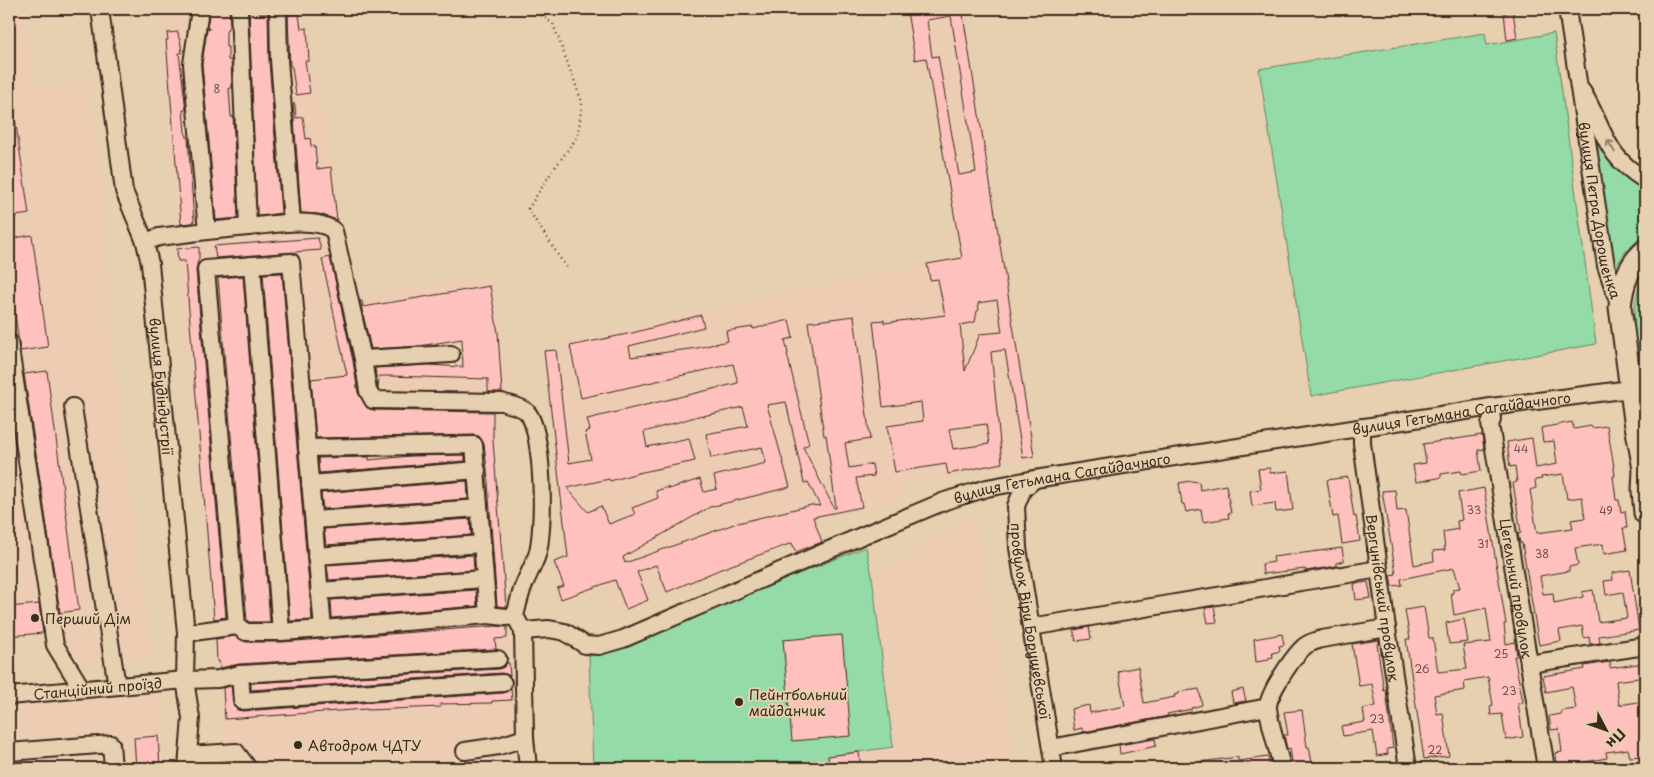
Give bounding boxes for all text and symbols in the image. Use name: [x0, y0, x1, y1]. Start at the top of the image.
house number: 8: [214, 80, 221, 97]
street label: вулиця Петра Дорошенка: [1574, 120, 1627, 302]
one-way arrow: [1606, 139, 1616, 154]
street label: вулиця Будіндустрії: [145, 317, 179, 457]
street label: вулиця Гетьмана Сагайдачного: [1351, 386, 1572, 439]
house number: 44: [1514, 440, 1528, 457]
street label: вулиця Гетьмана Сагайдачного: [951, 447, 1172, 508]
house number: 33: [1467, 501, 1481, 518]
house number: 49: [1599, 502, 1613, 519]
street label: Вергунівський провулок: [1361, 512, 1405, 683]
street label: Цегельний провулок: [1495, 517, 1539, 660]
street label: провулок Віри Борушевської: [1006, 522, 1057, 722]
house number: 31: [1477, 535, 1489, 552]
house number: 38: [1535, 545, 1549, 562]
place label: Перший Дім: [45, 608, 131, 629]
marker: Перший Дім: [29, 612, 41, 624]
house number: 25: [1494, 645, 1508, 662]
house number: 26: [1414, 660, 1430, 677]
street label: Станційний проїзд: [32, 672, 163, 704]
house number: 23: [1502, 682, 1516, 699]
place label: Пейнтбольний майданчик: [749, 684, 847, 721]
marker: Пейнтбольний майданчик: [733, 696, 745, 708]
north arrow: [1582, 704, 1632, 754]
house number: 23: [1370, 710, 1384, 727]
text: Пн: [1602, 724, 1631, 753]
place label: Автодром ЧДТУ: [308, 735, 421, 756]
marker: Автодром ЧДТУ: [292, 739, 304, 751]
house number: 22: [1428, 741, 1442, 758]

